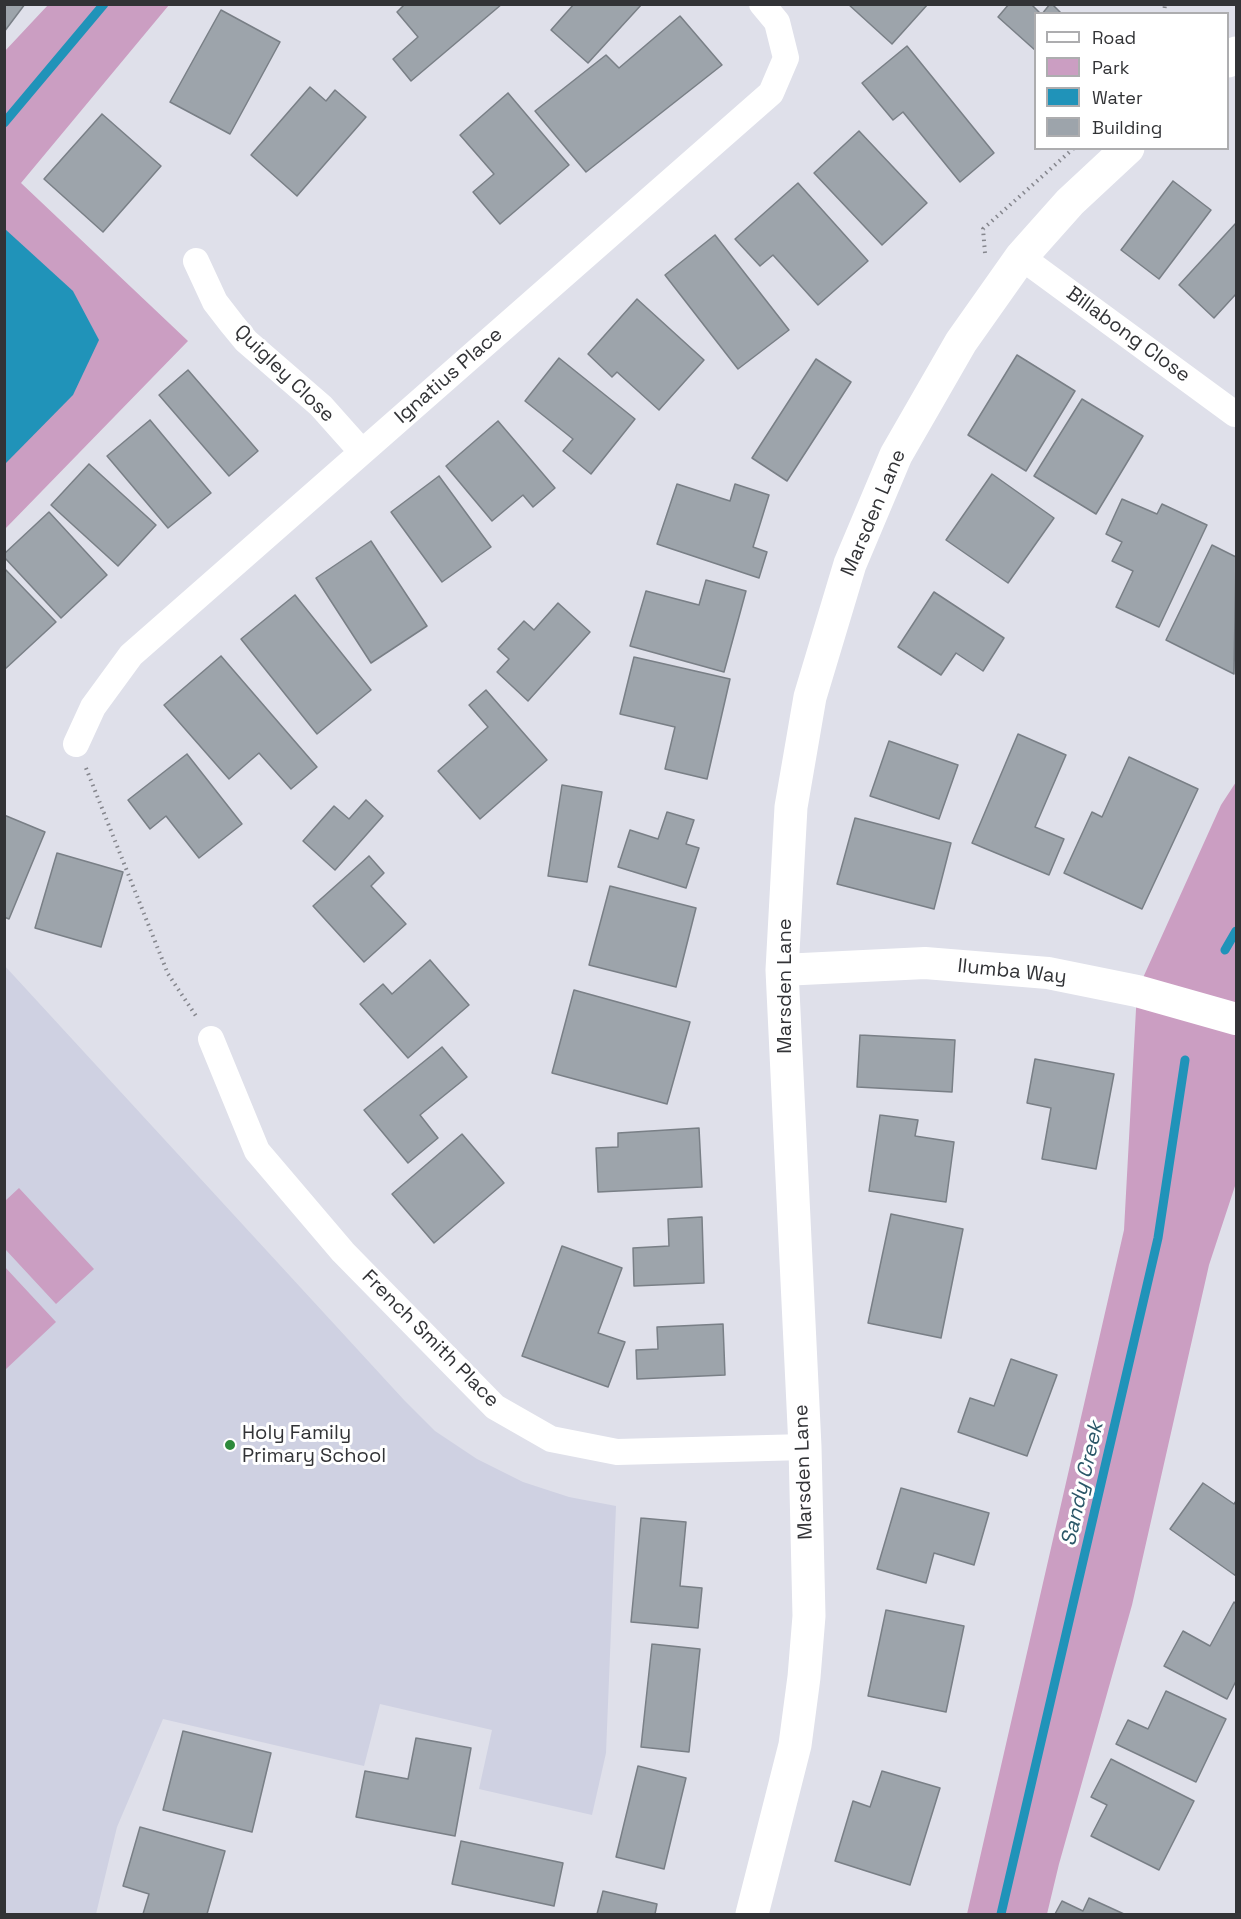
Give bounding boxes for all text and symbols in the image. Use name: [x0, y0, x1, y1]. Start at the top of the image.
legend: [1034, 12, 1229, 150]
text: Road: [1092, 26, 1136, 49]
text: Park: [1092, 56, 1129, 79]
text: Water: [1092, 86, 1143, 109]
text: Building: [1092, 116, 1162, 139]
street label: Billabong Close: [1061, 282, 1195, 388]
street label: Quigley Close: [229, 320, 339, 428]
street label: Ignatius Place: [390, 323, 508, 429]
street label: Marsden Lane: [837, 446, 911, 580]
street label: Marsden Lane: [774, 918, 798, 1054]
street label: Ilumba Way: [956, 954, 1068, 990]
street label: French Smith Place: [356, 1265, 504, 1413]
street label: Marsden Lane: [790, 1404, 818, 1540]
water label: Sandy Creek: [1056, 1419, 1110, 1549]
place label: Holy Family Primary School: [242, 1422, 386, 1469]
marker: Holy Family Primary School: [223, 1438, 237, 1452]

